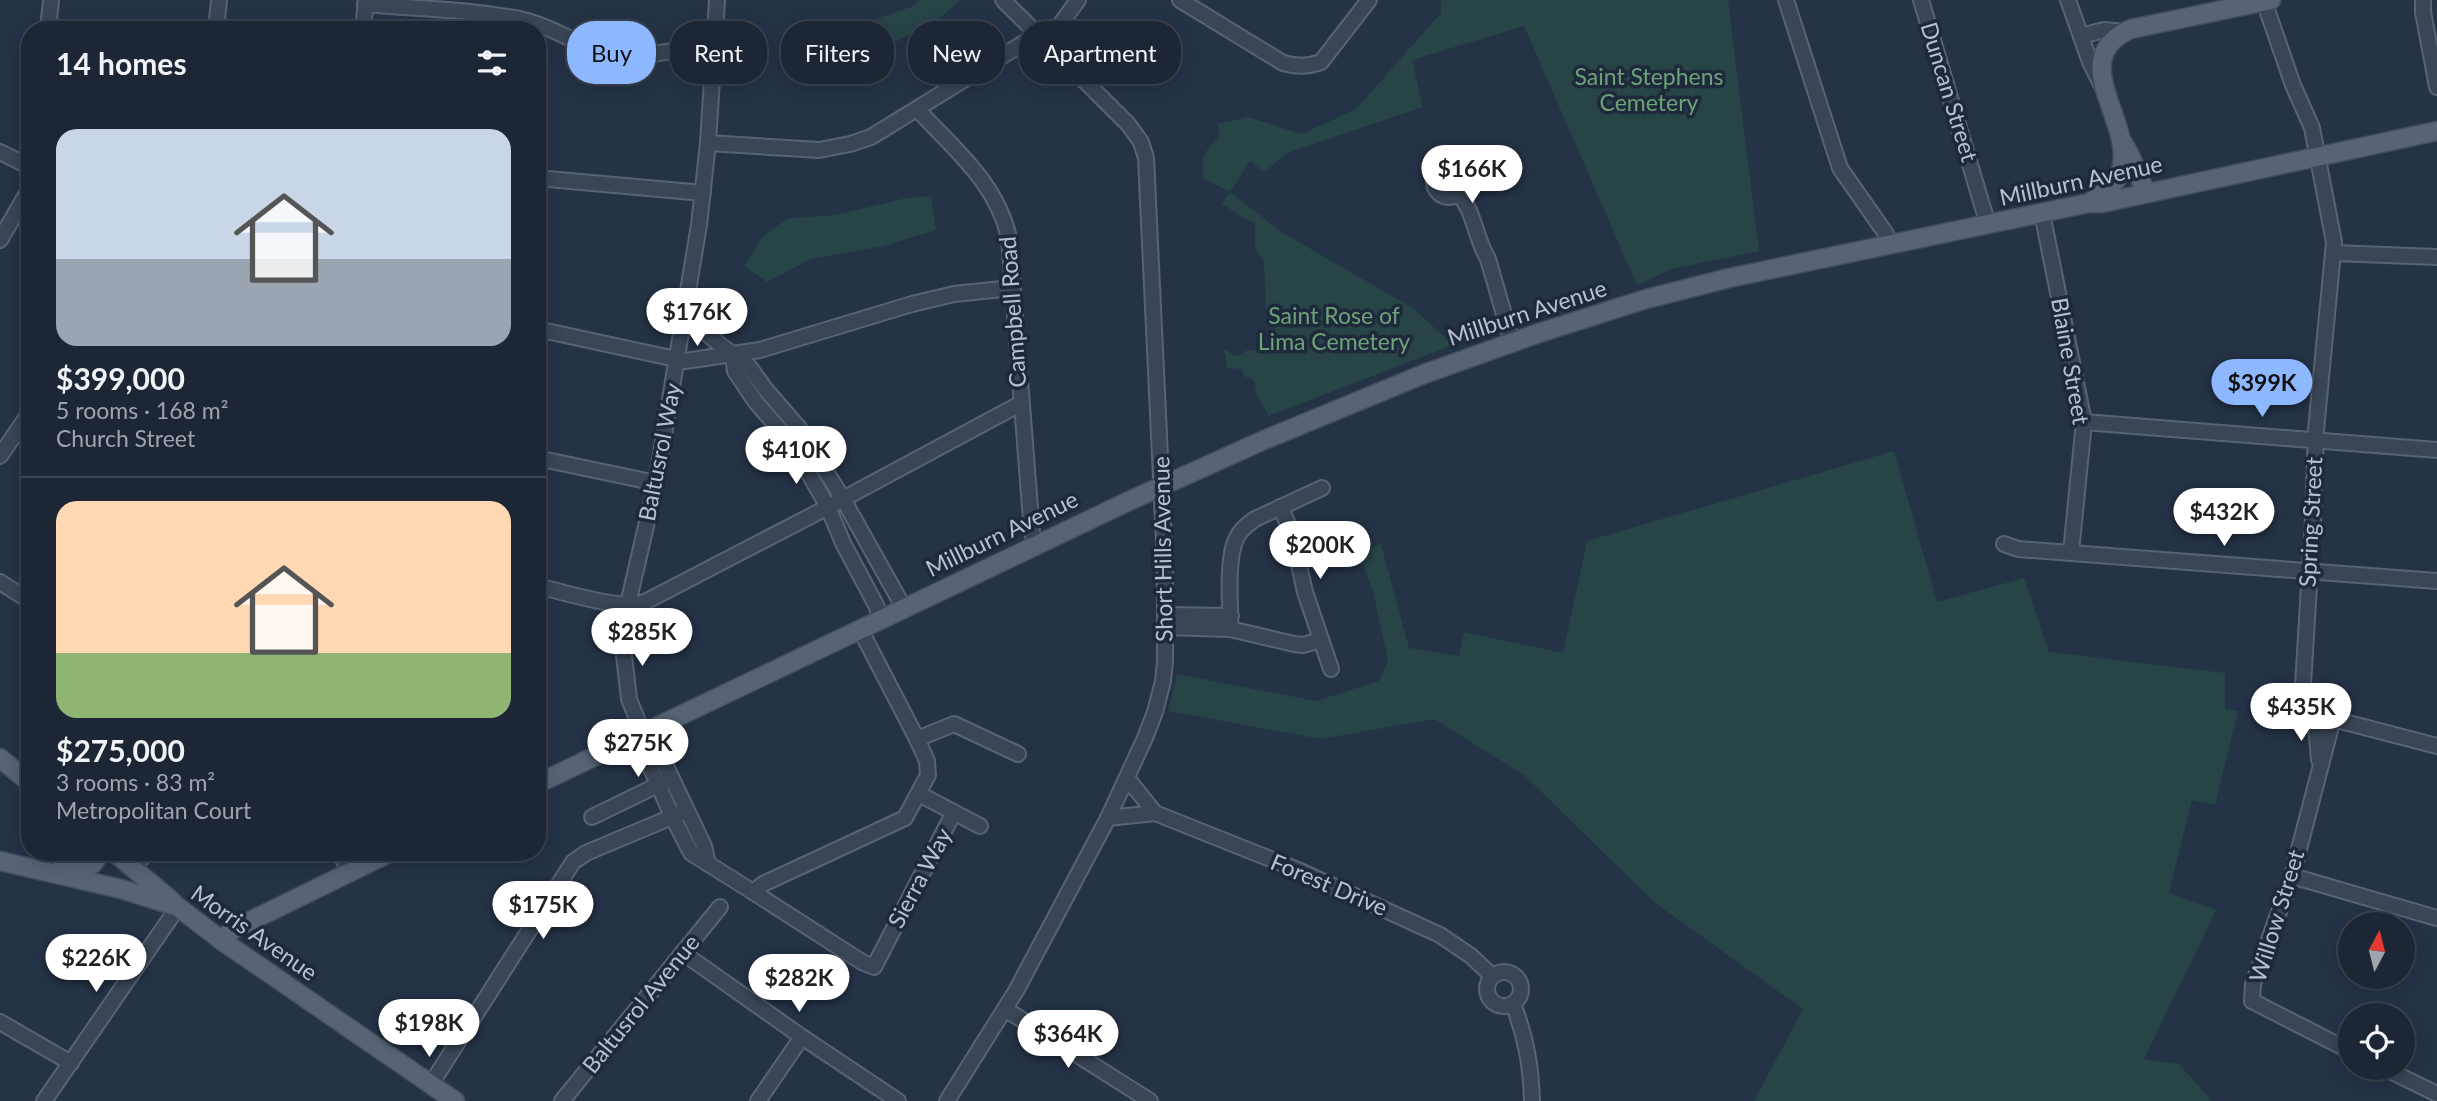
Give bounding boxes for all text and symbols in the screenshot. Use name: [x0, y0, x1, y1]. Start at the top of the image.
street label: Duncan Street: [1915, 18, 1985, 166]
chip: Buy: [567, 21, 656, 84]
chip: Rent: [670, 21, 767, 84]
chip: Filters: [781, 21, 894, 84]
chip: New: [908, 21, 1005, 84]
chip: Apartment: [1019, 21, 1181, 84]
icon: filters: [473, 44, 511, 82]
text: 14 homes: [56, 45, 187, 81]
park label: Saint Stephens Cemetery: [1574, 62, 1724, 116]
pin: $166K: [1423, 146, 1521, 205]
street label: Millburn Avenue: [1997, 149, 2165, 211]
text: $166K: [1437, 154, 1507, 182]
icon: home: [221, 175, 347, 301]
street label: Campbell Road: [993, 236, 1031, 389]
street label: Millburn Avenue: [1444, 273, 1610, 351]
pin: $176K: [648, 288, 746, 348]
street label: Blaine Street: [2046, 295, 2096, 427]
text: $176K: [662, 297, 732, 325]
park label: Saint Rose of Lima Cemetery: [1258, 301, 1410, 355]
text: $399,000: [56, 360, 185, 396]
pin: $399K: [2213, 360, 2311, 419]
text: $399K: [2227, 368, 2297, 396]
street label: Baltusrol Way: [632, 380, 686, 523]
text: 5 rooms · 168 m²: [56, 396, 228, 424]
text: Church Street: [56, 424, 195, 452]
pin: $410K: [747, 426, 845, 486]
text: $410K: [761, 435, 831, 463]
street label: Spring Street: [2293, 455, 2327, 588]
street label: Short Hills Avenue: [1146, 456, 1178, 642]
street label: Millburn Avenue: [921, 484, 1082, 582]
pin: $432K: [2175, 489, 2273, 548]
text: $432K: [2189, 497, 2259, 525]
pin: $200K: [1271, 522, 1369, 581]
text: $200K: [1285, 530, 1355, 558]
icon: home: [221, 547, 347, 673]
pin: $285K: [593, 608, 691, 668]
text: $285K: [607, 617, 677, 645]
pin: $435K: [2252, 684, 2350, 743]
text: $435K: [2266, 692, 2336, 720]
pin: $275K: [589, 720, 687, 779]
text: $275K: [603, 728, 673, 756]
text: $275,000: [56, 732, 185, 768]
text: 3 rooms · 83 m²: [56, 768, 215, 796]
text: Metropolitan Court: [56, 796, 251, 824]
street label: Sierra Way: [881, 823, 957, 932]
street label: Willow Street: [2243, 845, 2310, 985]
street label: Forest Drive: [1267, 847, 1392, 921]
street label: Morris Avenue: [186, 878, 323, 986]
pin: $175K: [494, 881, 592, 941]
text: $175K: [508, 890, 578, 918]
north arrow: [2338, 912, 2415, 989]
map controls: [2338, 912, 2415, 1080]
street label: Baltusrol Avenue: [576, 928, 705, 1078]
pin: $226K: [47, 934, 145, 994]
text: $226K: [61, 943, 131, 971]
pin: $282K: [750, 954, 848, 1014]
text: $282K: [764, 963, 834, 991]
pin: $198K: [380, 1000, 478, 1059]
button: locate: [2338, 1003, 2415, 1080]
text: $198K: [394, 1008, 464, 1036]
pin: $364K: [1019, 1010, 1117, 1070]
text: $364K: [1033, 1019, 1103, 1047]

